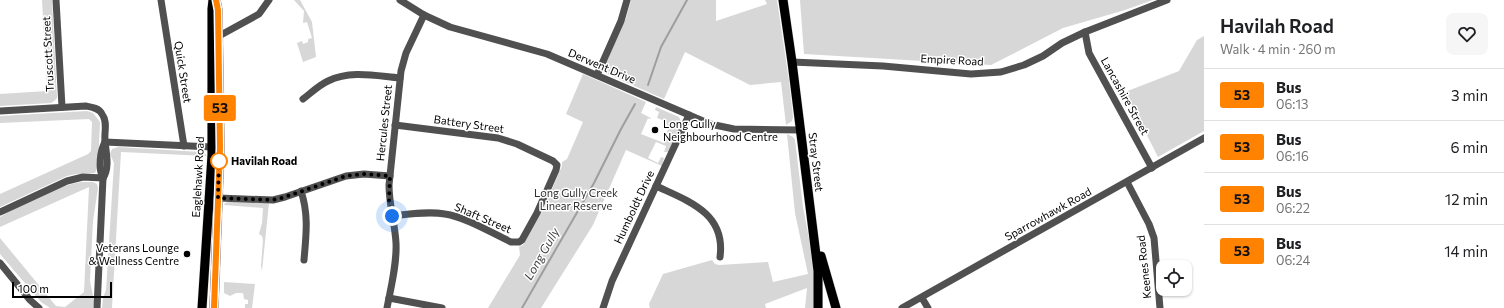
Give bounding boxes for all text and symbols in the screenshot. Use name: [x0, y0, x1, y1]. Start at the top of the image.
button: heart: [1446, 13, 1488, 55]
text: Havilah Road: [1220, 14, 1334, 37]
street label: Truscott Street: [39, 15, 56, 92]
street label: Quick Street: [172, 40, 195, 104]
text: Walk · 4 min · 260 m: [1220, 41, 1336, 57]
street label: Derwent Drive: [566, 45, 638, 86]
street label: Empire Road: [920, 51, 984, 68]
street label: Lancashire Street: [1099, 55, 1152, 137]
text: Bus: [1276, 78, 1301, 96]
street label: Hercules Street: [373, 84, 394, 162]
text: 53: [1234, 86, 1250, 103]
text: 3 min: [1451, 86, 1488, 104]
line badge: 53: [202, 95, 238, 121]
text: 06:13: [1276, 96, 1308, 112]
text: 53: [212, 99, 228, 116]
street label: Battery Street: [433, 112, 506, 135]
place label: Long Gully Neighbourhood Centre: [663, 117, 778, 143]
marker: Long Gully Neighbourhood Centre: [650, 125, 660, 135]
text: Bus: [1276, 130, 1301, 148]
street label: Stray Street: [806, 132, 827, 193]
street label: Eaglehawk Road: [189, 136, 206, 218]
text: 53: [1234, 138, 1250, 155]
text: 6 min: [1450, 138, 1488, 156]
text: 06:16: [1276, 148, 1309, 164]
marker: Havilah Road: [210, 152, 228, 170]
place label: Havilah Road: [231, 154, 297, 167]
street label: Humboldt Drive: [611, 168, 656, 246]
text: Bus: [1276, 182, 1301, 200]
street label: Sparrowhawk Road: [1002, 184, 1093, 243]
park label: Long Gully Creek Linear Reserve: [534, 186, 618, 212]
text: 53: [1234, 190, 1250, 207]
text: 12 min: [1445, 190, 1488, 208]
street label: Shaft Street: [453, 200, 514, 236]
text: 06:22: [1276, 200, 1310, 216]
your location: [382, 206, 402, 226]
water label: Long Gully: [521, 224, 562, 282]
text: Bus: [1276, 234, 1301, 252]
street label: Keenes Road: [1134, 235, 1153, 299]
place label: Veterans Lounge & Wellness Centre: [89, 241, 179, 267]
text: 53: [1234, 242, 1250, 259]
text: 14 min: [1444, 242, 1488, 260]
marker: Veterans Lounge & Wellness Centre: [182, 249, 192, 259]
text: 06:24: [1276, 252, 1310, 268]
map controls: [1156, 260, 1192, 296]
button: locate: [1156, 260, 1192, 296]
scale bar: [12, 280, 112, 299]
text: 100 m: [18, 282, 49, 295]

